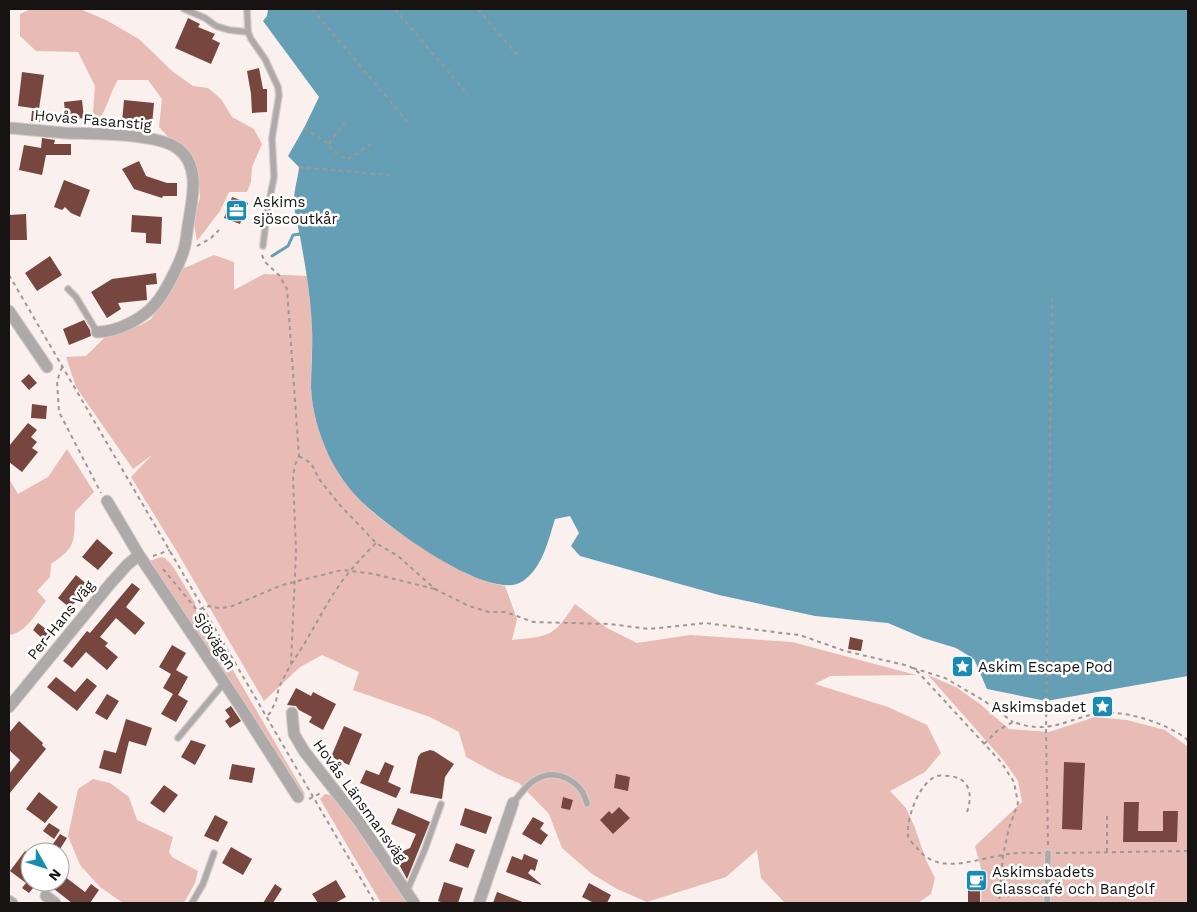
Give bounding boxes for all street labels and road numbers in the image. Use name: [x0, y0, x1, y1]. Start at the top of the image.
street label: Hovås Fasanstig: [34, 106, 152, 134]
street label: Per-Hans Väg: [24, 577, 98, 663]
street label: Sjövägen: [190, 609, 240, 673]
street label: Hovås Länsmansväg: [309, 736, 411, 866]

